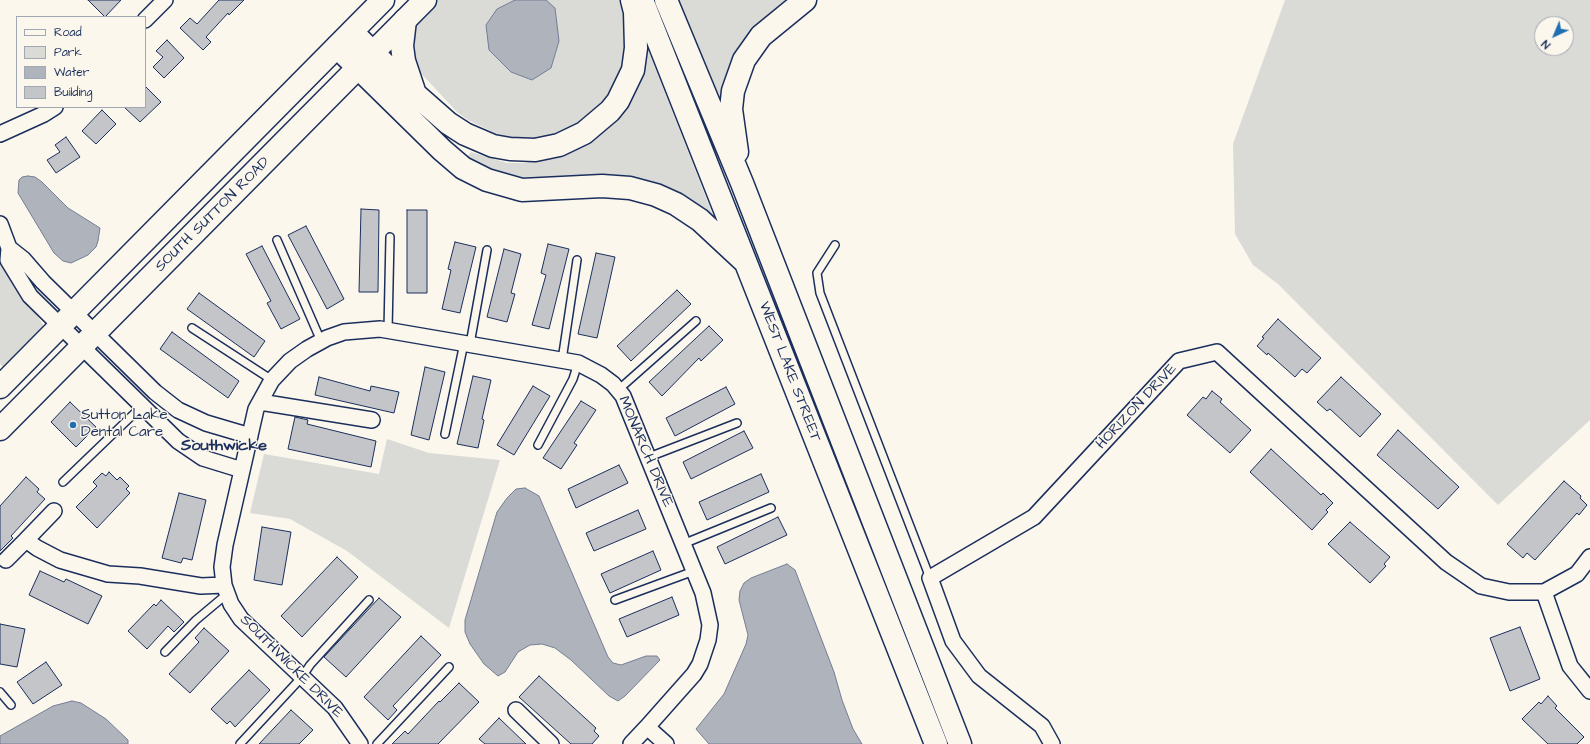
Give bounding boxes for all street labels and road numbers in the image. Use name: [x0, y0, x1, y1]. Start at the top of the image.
street label: SOUTH SUTTON ROAD: [152, 154, 274, 276]
street label: WEST LAKE STREET: [754, 299, 824, 445]
street label: HORIZON DRIVE: [1093, 361, 1181, 453]
street label: MONARCH DRIVE: [613, 394, 677, 510]
street label: SOUTHWICKE DRIVE: [236, 612, 346, 722]

